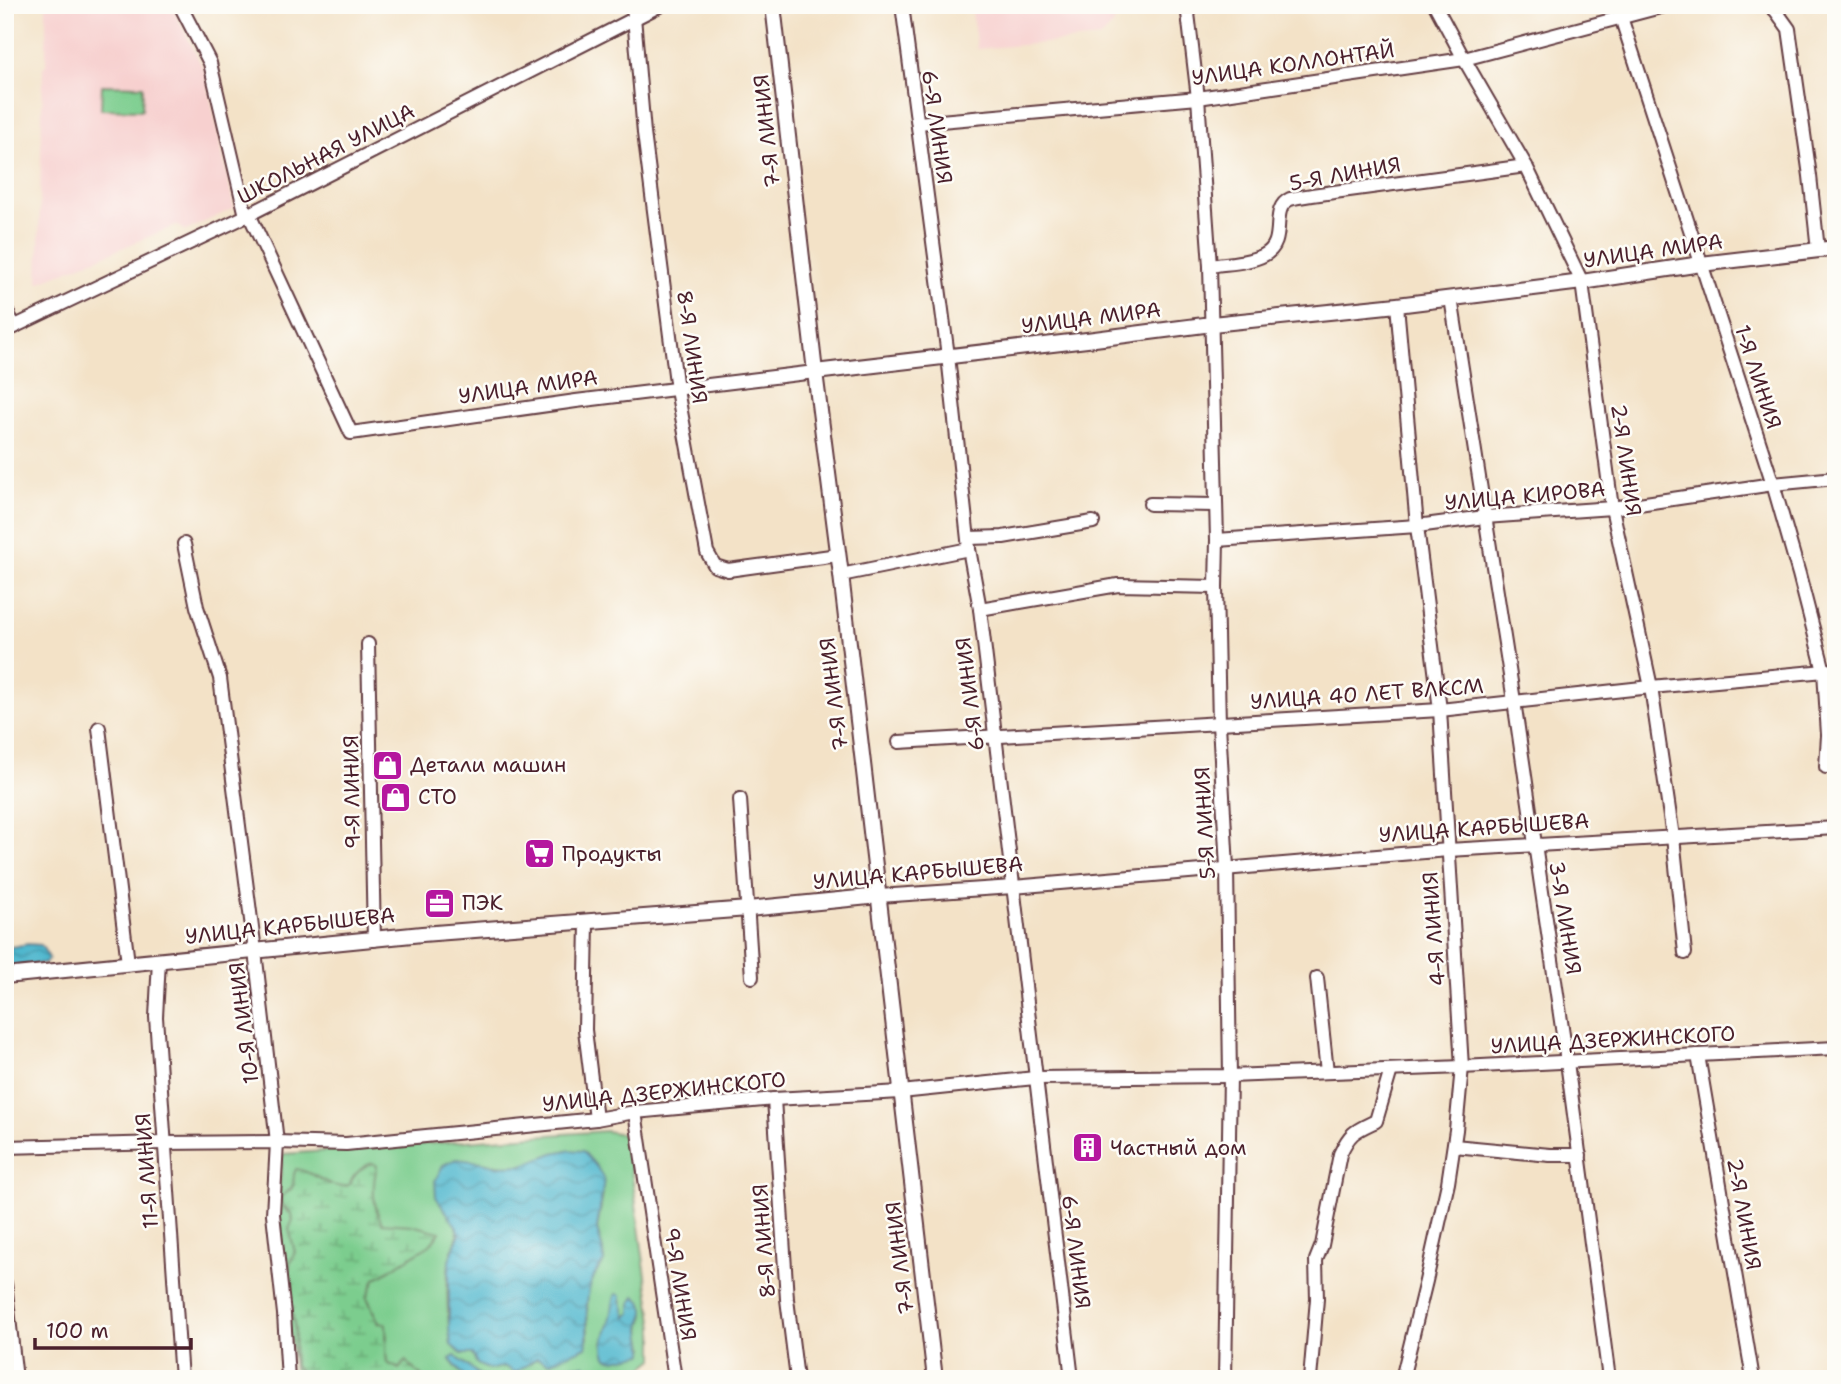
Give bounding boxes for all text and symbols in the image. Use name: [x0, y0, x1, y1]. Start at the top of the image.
street label: УЛИЦА КОЛЛОНТАЙ: [1190, 36, 1396, 92]
street label: 6-Я ЛИНИЯ: [915, 68, 959, 186]
street label: 7-Я ЛИНИЯ: [747, 73, 787, 189]
street label: ШКОЛЬНАЯ УЛИЦА: [232, 97, 420, 211]
street label: 5-Я ЛИНИЯ: [1287, 150, 1403, 198]
street label: УЛИЦА МИРА: [1582, 227, 1724, 275]
street label: 8-Я ЛИНИЯ: [670, 288, 714, 406]
street label: УЛИЦА МИРА: [1020, 296, 1162, 340]
street label: 1-Я ЛИНИЯ: [1728, 321, 1788, 433]
street label: УЛИЦА МИРА: [457, 363, 599, 411]
street label: 2-Я ЛИНИЯ: [1604, 402, 1648, 518]
street label: УЛИЦА КИРОВА: [1443, 475, 1607, 517]
street label: 6-Я ЛИНИЯ: [949, 635, 991, 753]
street label: 7-Я ЛИНИЯ: [813, 636, 855, 752]
street label: УЛИЦА 40 ЛЕТ ВЛКСМ: [1249, 672, 1485, 716]
street label: 9-Я ЛИНИЯ: [337, 735, 367, 849]
shop icon: Детали машин: [370, 748, 404, 782]
place label: Детали машин: [410, 751, 566, 779]
street label: 5-Я ЛИНИЯ: [1188, 766, 1222, 880]
shop icon: СТО: [378, 780, 412, 814]
place label: СТО: [418, 783, 457, 811]
street label: УЛИЦА КАРБЫШЕВА: [1378, 807, 1590, 849]
supermarket icon: Продукты: [522, 837, 556, 871]
place label: Продукты: [562, 840, 662, 868]
street label: УЛИЦА КАРБЫШЕВА: [812, 850, 1024, 896]
street label: 3-Я ЛИНИЯ: [1542, 859, 1588, 977]
street label: 4-Я ЛИНИЯ: [1416, 871, 1452, 987]
office icon: ПЭК: [422, 886, 456, 920]
place label: ПЭК: [462, 889, 504, 917]
street label: УЛИЦА КАРБЫШЕВА: [184, 901, 396, 951]
street label: 10-Я ЛИНИЯ: [223, 960, 265, 1086]
street label: УЛИЦА ДЗЕРЖИНСКОГО: [1490, 1020, 1736, 1060]
street label: УЛИЦА ДЗЕРЖИНСКОГО: [541, 1065, 787, 1119]
street label: 11-Я ЛИНИЯ: [129, 1112, 165, 1230]
building icon: Частный дом: [1070, 1131, 1104, 1165]
place label: Частный дом: [1110, 1134, 1246, 1162]
street label: 2-Я ЛИНИЯ: [1720, 1156, 1768, 1272]
street label: 8-Я ЛИНИЯ: [746, 1183, 782, 1299]
street label: 6-Я ЛИНИЯ: [1055, 1193, 1097, 1311]
street label: 7-Я ЛИНИЯ: [879, 1200, 921, 1316]
street label: 9-Я ЛИНИЯ: [657, 1225, 703, 1343]
scale bar: [35, 1307, 191, 1351]
text: 100 m: [46, 1317, 109, 1345]

